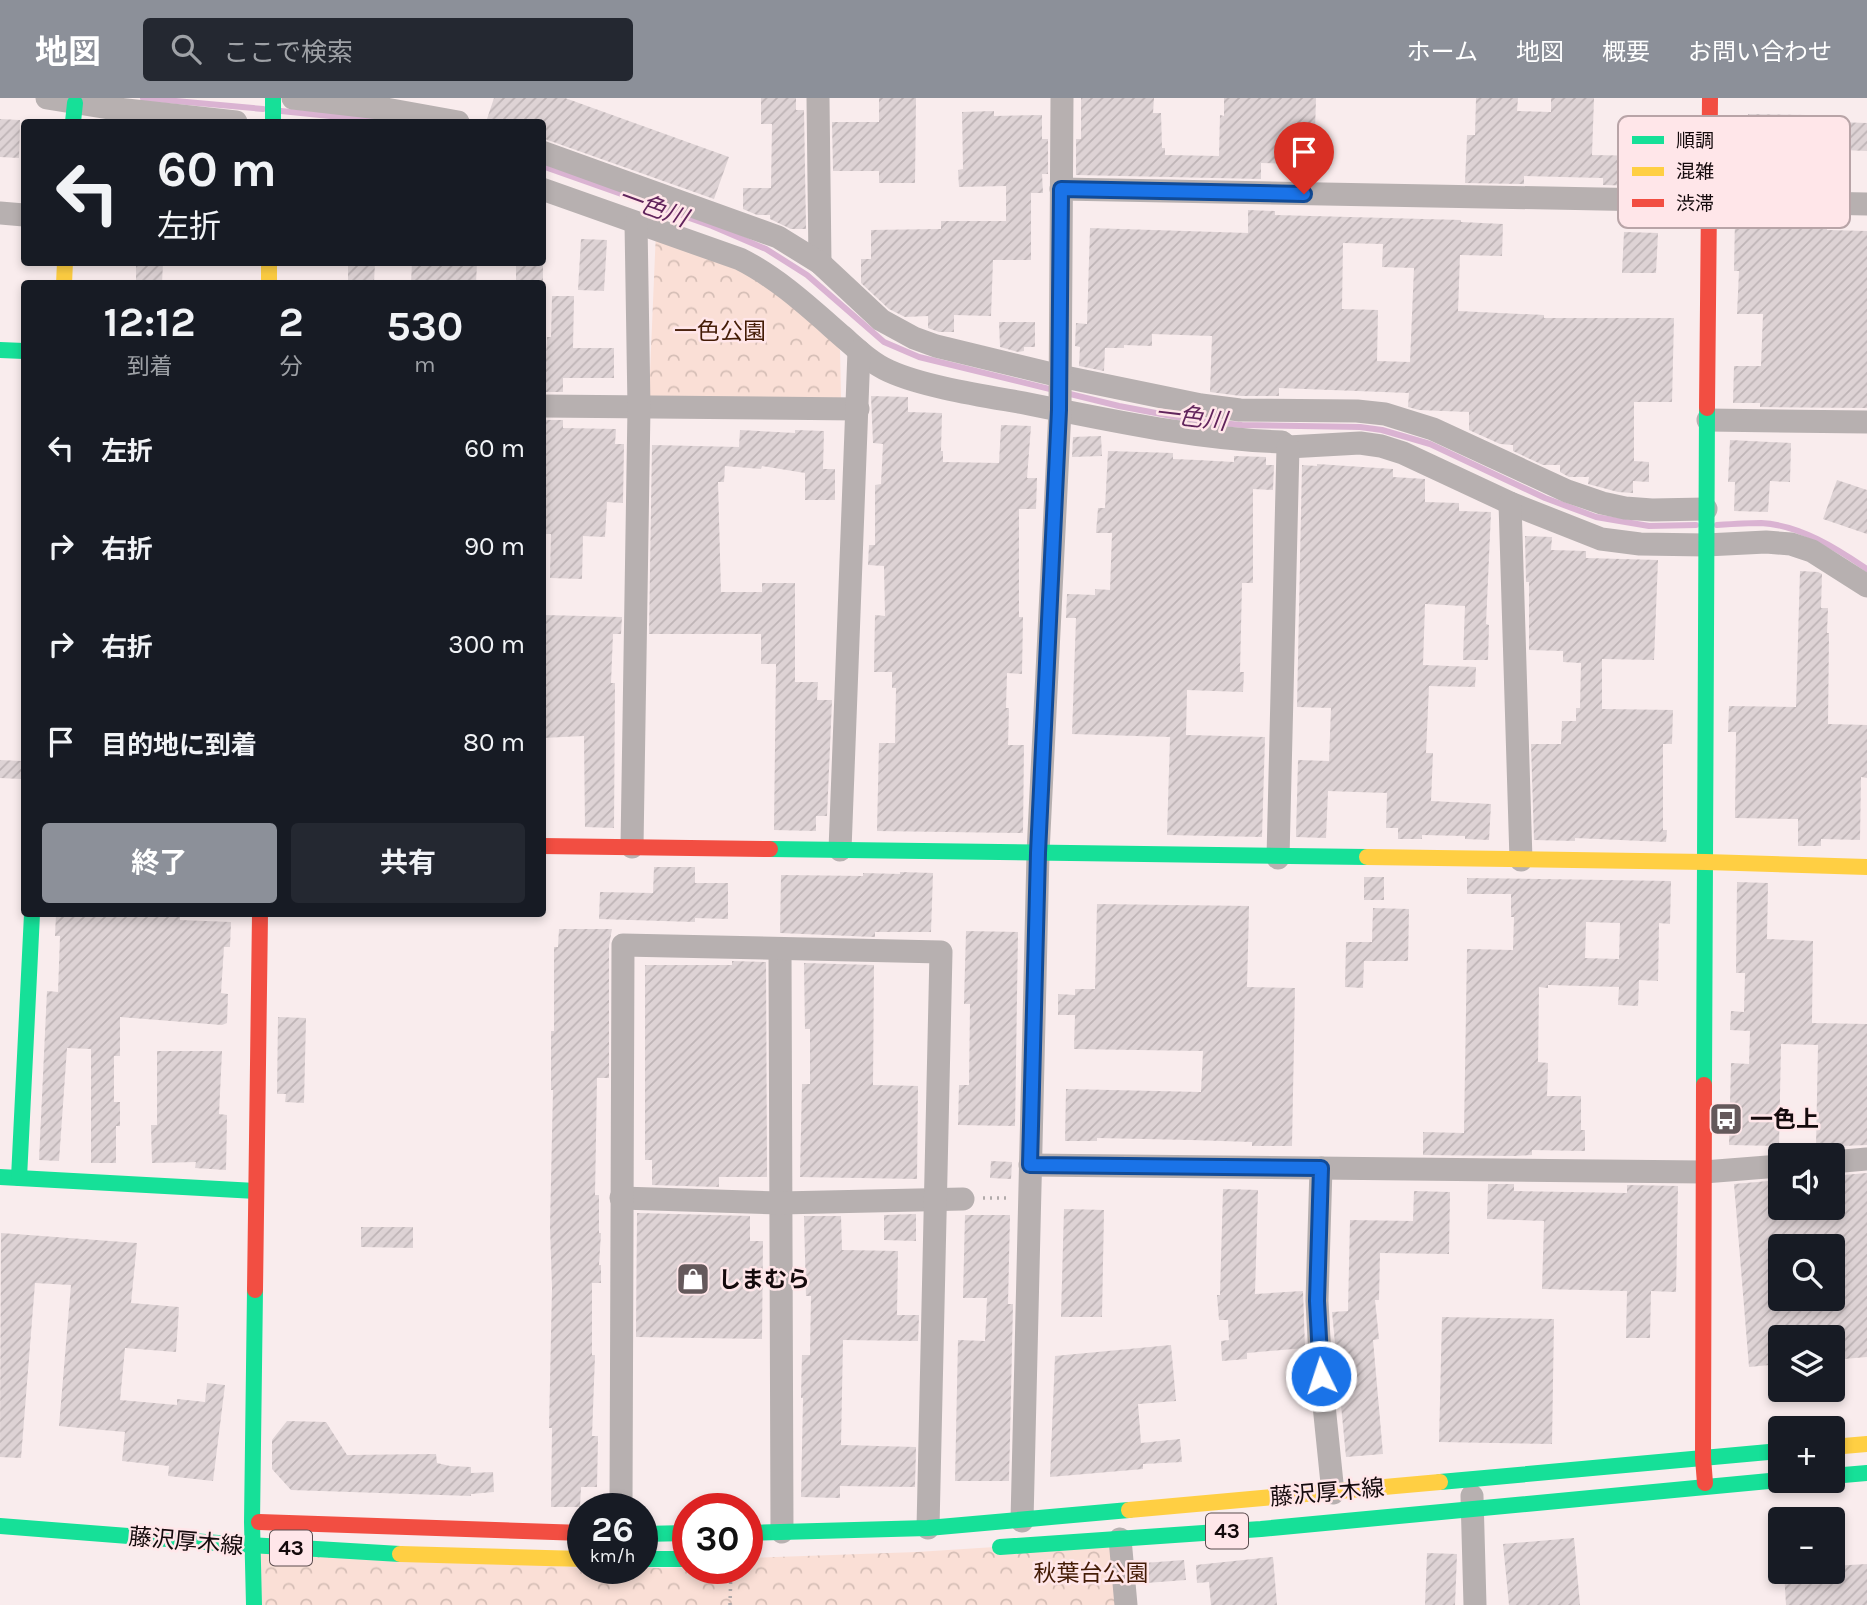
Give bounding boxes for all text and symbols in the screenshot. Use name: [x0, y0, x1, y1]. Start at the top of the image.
search box: [143, 18, 633, 81]
icon: search: [167, 30, 205, 68]
text: 地図: [35, 33, 101, 71]
text: ここで検索: [223, 37, 353, 68]
text: ホーム: [1407, 38, 1478, 66]
text: 地図: [1516, 38, 1564, 66]
text: 概要: [1602, 38, 1650, 66]
text: お問い合わせ: [1688, 38, 1832, 66]
legend: [1618, 116, 1850, 228]
pin: [1274, 122, 1334, 194]
text: 順調: [1676, 130, 1714, 152]
icon: arrive: [1285, 133, 1323, 171]
text: 60 m: [157, 141, 277, 198]
icon: left: [42, 147, 133, 238]
text: 混雑: [1676, 161, 1714, 183]
water label: 一色川: [614, 182, 694, 233]
text: 渋滞: [1676, 193, 1714, 215]
text: 左折: [157, 208, 221, 245]
text: 12:12: [104, 297, 196, 347]
text: 2: [278, 297, 304, 347]
text: 530: [386, 301, 463, 351]
park label: 一色公園: [674, 318, 766, 345]
text: m: [414, 351, 436, 378]
text: 到着: [127, 353, 173, 380]
text: 分: [279, 353, 302, 380]
water label: 一色川: [1154, 399, 1231, 436]
icon: left: [42, 429, 80, 467]
text: 60 m: [464, 433, 525, 464]
text: 左折: [101, 436, 153, 467]
icon: right: [42, 527, 80, 565]
text: 90 m: [464, 531, 525, 562]
text: 右折: [101, 534, 153, 565]
icon: right: [42, 625, 80, 663]
text: 300 m: [448, 629, 525, 660]
text: 右折: [101, 632, 153, 663]
icon: arrive: [42, 723, 80, 761]
text: 80 m: [463, 727, 525, 758]
text: 目的地に到着: [101, 730, 257, 761]
button: 終了: [42, 823, 277, 903]
button: 共有: [291, 823, 525, 903]
bus stop icon: 一色上: [1707, 1100, 1745, 1138]
place label: 一色上: [1750, 1106, 1819, 1133]
map controls: [1768, 1143, 1845, 1584]
button: sound: [1768, 1143, 1845, 1220]
button: search: [1768, 1234, 1845, 1311]
shop icon: しまむら: [674, 1260, 712, 1298]
place label: しまむら: [718, 1266, 810, 1293]
button: layers: [1768, 1325, 1845, 1402]
position arrow: [1284, 1339, 1358, 1413]
button: +: [1768, 1416, 1845, 1493]
street label: 藤沢厚木線: [1269, 1474, 1386, 1511]
speed limit sign: 30: [672, 1493, 763, 1584]
button: −: [1768, 1507, 1845, 1584]
text: 26: [591, 1509, 634, 1550]
road number: 43: [1206, 1514, 1248, 1548]
street label: 藤沢厚木線: [127, 1523, 244, 1560]
road number: 43: [270, 1530, 312, 1566]
text: km/h: [590, 1545, 635, 1567]
park label: 秋葉台公園: [1034, 1560, 1149, 1587]

